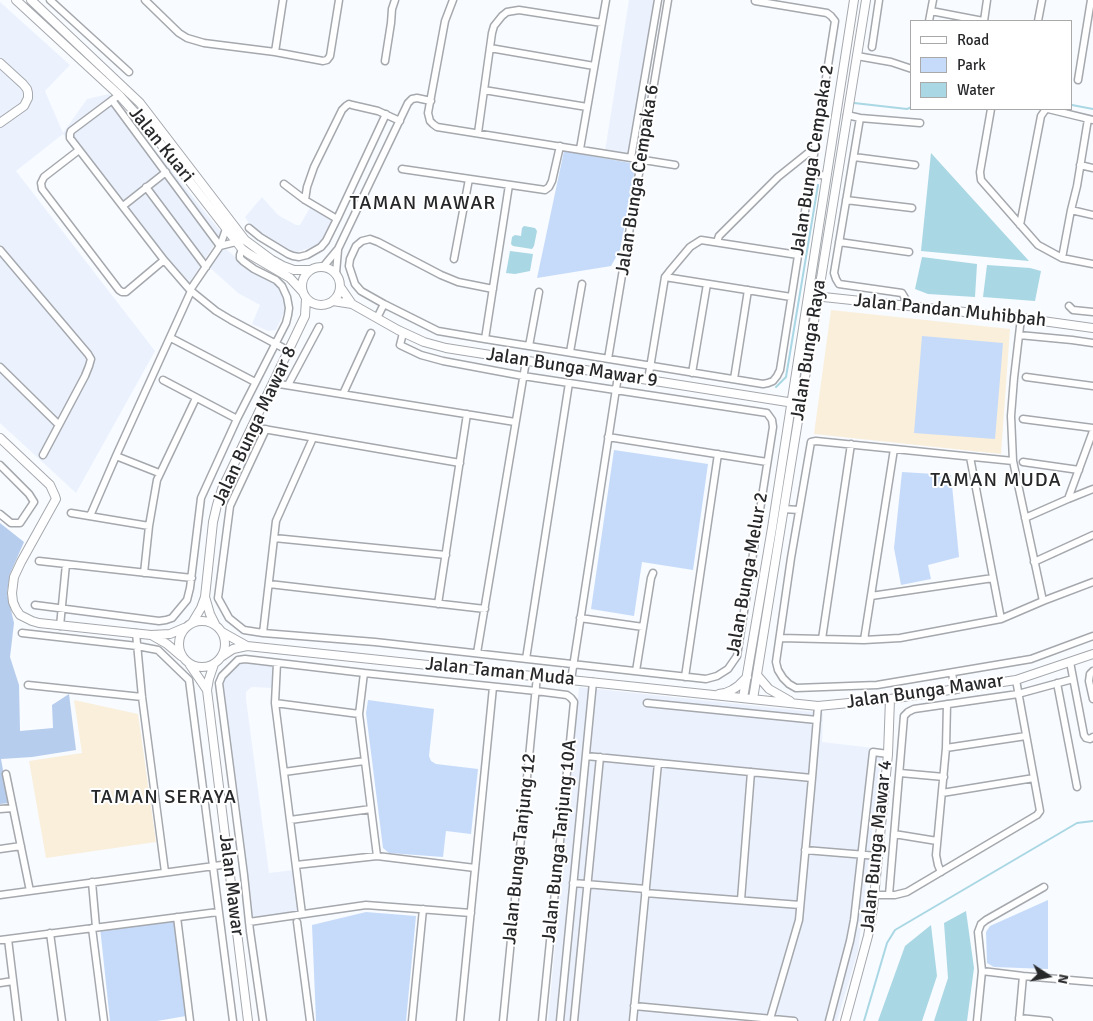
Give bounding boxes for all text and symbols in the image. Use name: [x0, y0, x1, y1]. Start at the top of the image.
legend: [910, 20, 1073, 110]
text: Road: [957, 31, 989, 49]
text: Park: [957, 56, 986, 74]
street label: Jalan Bunga Cempaka 2: [787, 63, 839, 257]
text: Water: [957, 81, 995, 99]
street label: Jalan Bunga Cempaka 6: [612, 83, 664, 277]
street label: Jalan Kuari: [124, 103, 198, 187]
district label: TAMAN MAWAR: [348, 192, 498, 216]
street label: Jalan Bunga Raya: [787, 278, 831, 422]
street label: Jalan Pandan Muhibbah: [853, 290, 1047, 332]
street label: Jalan Bunga Mawar 8: [208, 343, 302, 509]
street label: Jalan Bunga Mawar 9: [485, 343, 659, 393]
district label: TAMAN MUDA: [929, 469, 1063, 493]
street label: Jalan Bunga Melur 2: [722, 490, 774, 658]
street label: Jalan Taman Muda: [424, 653, 576, 691]
street label: Jalan Bunga Mawar: [845, 670, 1005, 714]
street label: Jalan Bunga Tanjung 10A: [538, 738, 582, 944]
street label: Jalan Bunga Tanjung 12: [499, 752, 541, 946]
street label: Jalan Bunga Mawar 4: [857, 759, 897, 933]
district label: TAMAN SERAYA: [89, 786, 239, 810]
street label: Jalan Mawar: [213, 833, 249, 937]
north arrow: [1023, 951, 1073, 1001]
text: N: [1054, 973, 1072, 985]

